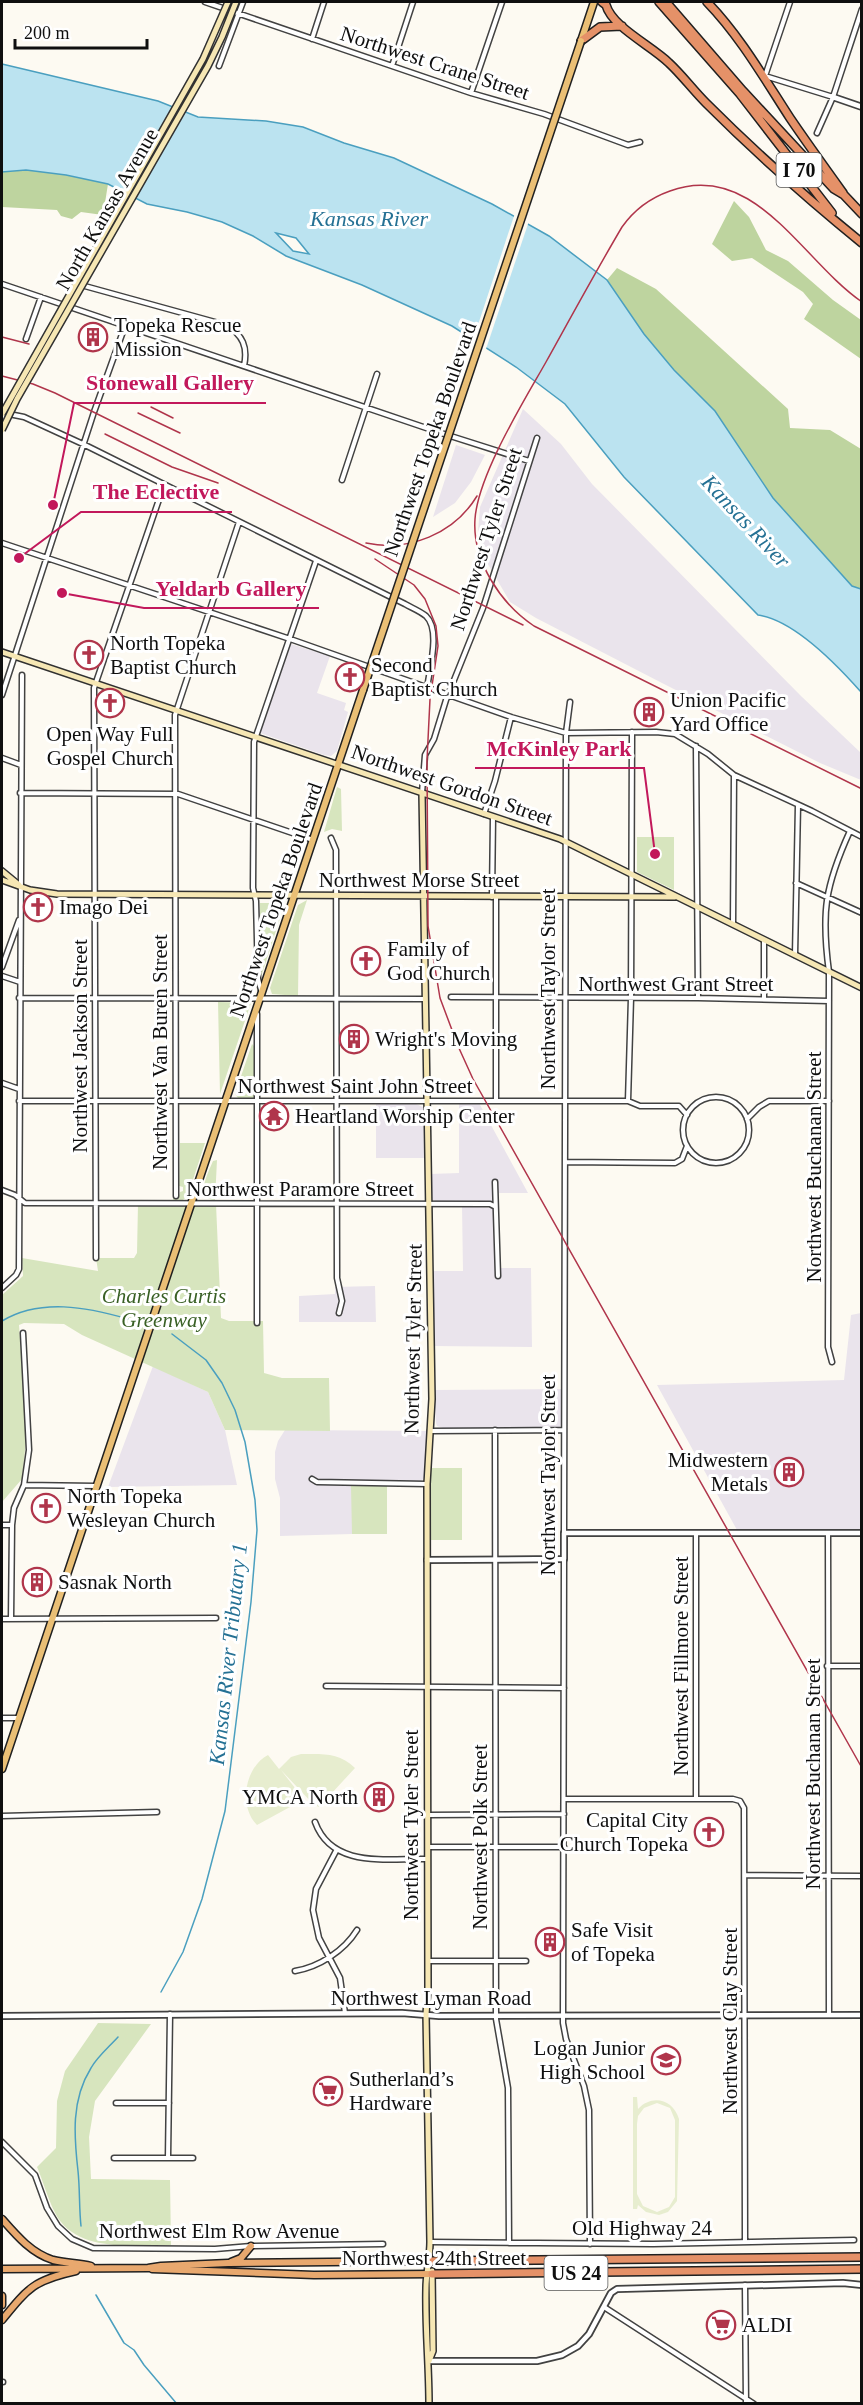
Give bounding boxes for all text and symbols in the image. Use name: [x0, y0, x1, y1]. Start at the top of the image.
scale bar: [15, 12, 147, 50]
street label: Northwest Crane Street: [338, 21, 533, 105]
text: 200 m: [24, 23, 70, 43]
street label: North Kansas Avenue: [51, 124, 163, 294]
road number: I 70: [776, 153, 822, 187]
water label: Kansas River: [309, 206, 428, 231]
place label: Topeka Rescue Mission: [114, 313, 241, 361]
street label: Northwest Topeka Boulevard: [379, 318, 482, 559]
building icon: Topeka Rescue Mission: [77, 321, 109, 353]
callout: Stonewall Gallery: [74, 363, 266, 403]
text: Stonewall Gallery: [86, 370, 254, 395]
street label: Northwest Tyler Street: [445, 445, 527, 633]
water label: Kansas River: [696, 469, 796, 573]
callout: The Eclective: [81, 472, 232, 512]
text: The Eclective: [93, 479, 219, 504]
callout: Yeldarb Gallery: [144, 568, 319, 608]
text: Yeldarb Gallery: [156, 576, 306, 601]
place label: North Topeka Baptist Church: [110, 631, 237, 679]
church icon: North Topeka Baptist Church: [73, 639, 105, 671]
place label: Second Baptist Church: [371, 653, 498, 701]
church icon: Second Baptist Church: [334, 661, 366, 693]
church icon: Open Way Full Gospel Church: [94, 687, 126, 719]
place label: Union Pacific Yard Office: [670, 688, 786, 736]
building icon: Union Pacific Yard Office: [633, 696, 665, 728]
place label: Open Way Full Gospel Church: [46, 722, 174, 770]
callout: McKinley Park: [475, 728, 644, 768]
text: McKinley Park: [487, 736, 632, 761]
street label: Northwest Gordon Street: [348, 739, 556, 831]
street label: Northwest Topeka Boulevard: [225, 779, 328, 1020]
street label: Northwest Morse Street: [319, 868, 519, 892]
street label: Northwest Taylor Street: [536, 888, 560, 1090]
church icon: Imago Dei: [22, 891, 54, 923]
place label: Imago Dei: [59, 895, 148, 919]
street label: Northwest Van Buren Street: [148, 934, 172, 1170]
place label: Family of God Church: [387, 937, 491, 985]
street label: Northwest Jackson Street: [68, 939, 92, 1153]
church icon: Family of God Church: [350, 945, 382, 977]
street label: Northwest Grant Street: [579, 972, 774, 996]
building icon: Wright's Moving: [338, 1023, 370, 1055]
place label: Wright's Moving: [375, 1027, 518, 1051]
street label: Northwest Buchanan Street: [802, 1051, 826, 1282]
street label: Northwest Saint John Street: [237, 1074, 473, 1098]
temple icon: Heartland Worship Center: [258, 1100, 290, 1132]
place label: Heartland Worship Center: [295, 1104, 515, 1128]
street label: Northwest Paramore Street: [186, 1177, 414, 1201]
street label: Northwest Tyler Street: [399, 1243, 427, 1434]
park label: Charles Curtis Greenway: [102, 1284, 226, 1332]
street label: Northwest Taylor Street: [536, 1374, 560, 1576]
place label: Midwestern Metals: [668, 1448, 768, 1496]
building icon: Midwestern Metals: [773, 1456, 805, 1488]
place label: North Topeka Wesleyan Church: [67, 1484, 216, 1532]
church icon: North Topeka Wesleyan Church: [30, 1492, 62, 1524]
water label: Kansas River Tributary 1: [204, 1542, 252, 1767]
street label: Northwest Fillmore Street: [669, 1556, 693, 1776]
building icon: Sasnak North: [21, 1566, 53, 1598]
place label: Sasnak North: [58, 1570, 172, 1594]
street label: Northwest Buchanan Street: [801, 1658, 825, 1889]
street label: Northwest Tyler Street: [399, 1730, 423, 1920]
street label: Northwest Polk Street: [468, 1744, 492, 1930]
building icon: YMCA North: [363, 1781, 395, 1813]
place label: YMCA North: [242, 1785, 358, 1809]
place label: Capital City Church Topeka: [560, 1808, 689, 1856]
church icon: Capital City Church Topeka: [693, 1816, 725, 1848]
place label: Safe Visit of Topeka: [571, 1918, 656, 1966]
building icon: Safe Visit of Topeka: [534, 1926, 566, 1958]
street label: Northwest Clay Street: [718, 1928, 742, 2114]
street label: Northwest Lyman Road: [331, 1986, 532, 2010]
place label: Logan Junior High School: [534, 2036, 645, 2084]
school or university icon: Logan Junior High School: [650, 2044, 682, 2076]
place label: Sutherland’s Hardware: [349, 2067, 454, 2115]
supermarket icon: Sutherland’s Hardware: [312, 2075, 344, 2107]
street label: Old Highway 24: [572, 2216, 712, 2240]
street label: Northwest Elm Row Avenue: [99, 2219, 339, 2243]
street label: Northwest 24th Street: [342, 2246, 526, 2270]
road number: US 24: [544, 2256, 608, 2290]
supermarket icon: ALDI: [705, 2309, 737, 2341]
place label: ALDI: [742, 2313, 792, 2337]

